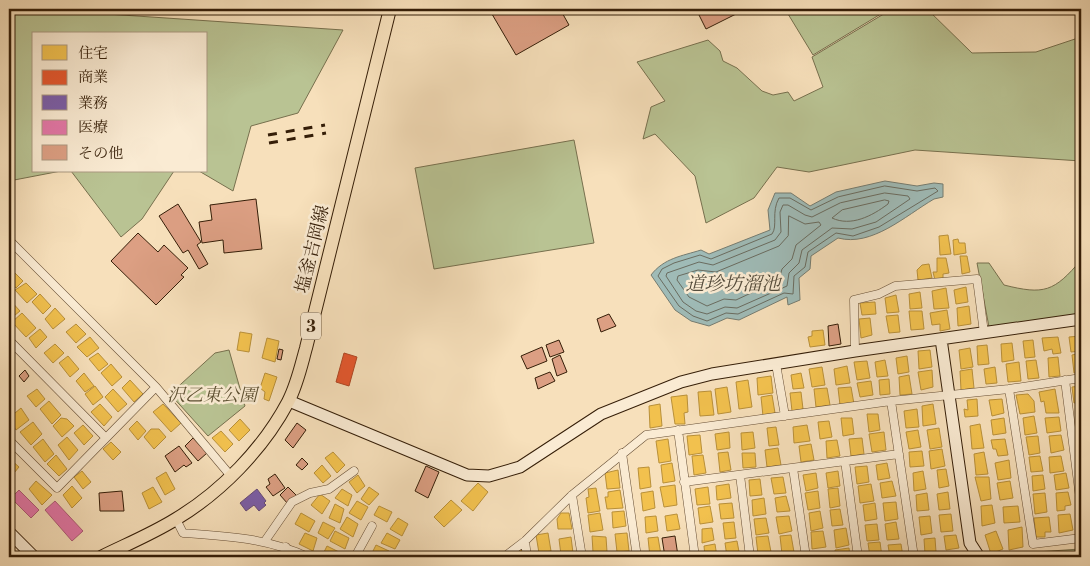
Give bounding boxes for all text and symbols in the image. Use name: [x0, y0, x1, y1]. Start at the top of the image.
legend: [32, 32, 208, 172]
text: 住宅: [78, 44, 108, 63]
text: 商業: [78, 68, 108, 87]
text: 業務: [78, 94, 108, 113]
text: 医療: [78, 118, 108, 137]
text: その他: [78, 144, 123, 163]
street label: 塩釜吉岡線: [290, 203, 335, 296]
water label: 道珍坊溜池: [685, 272, 782, 296]
road number: 3: [301, 312, 321, 340]
park label: 沢乙東公園: [167, 384, 260, 407]

